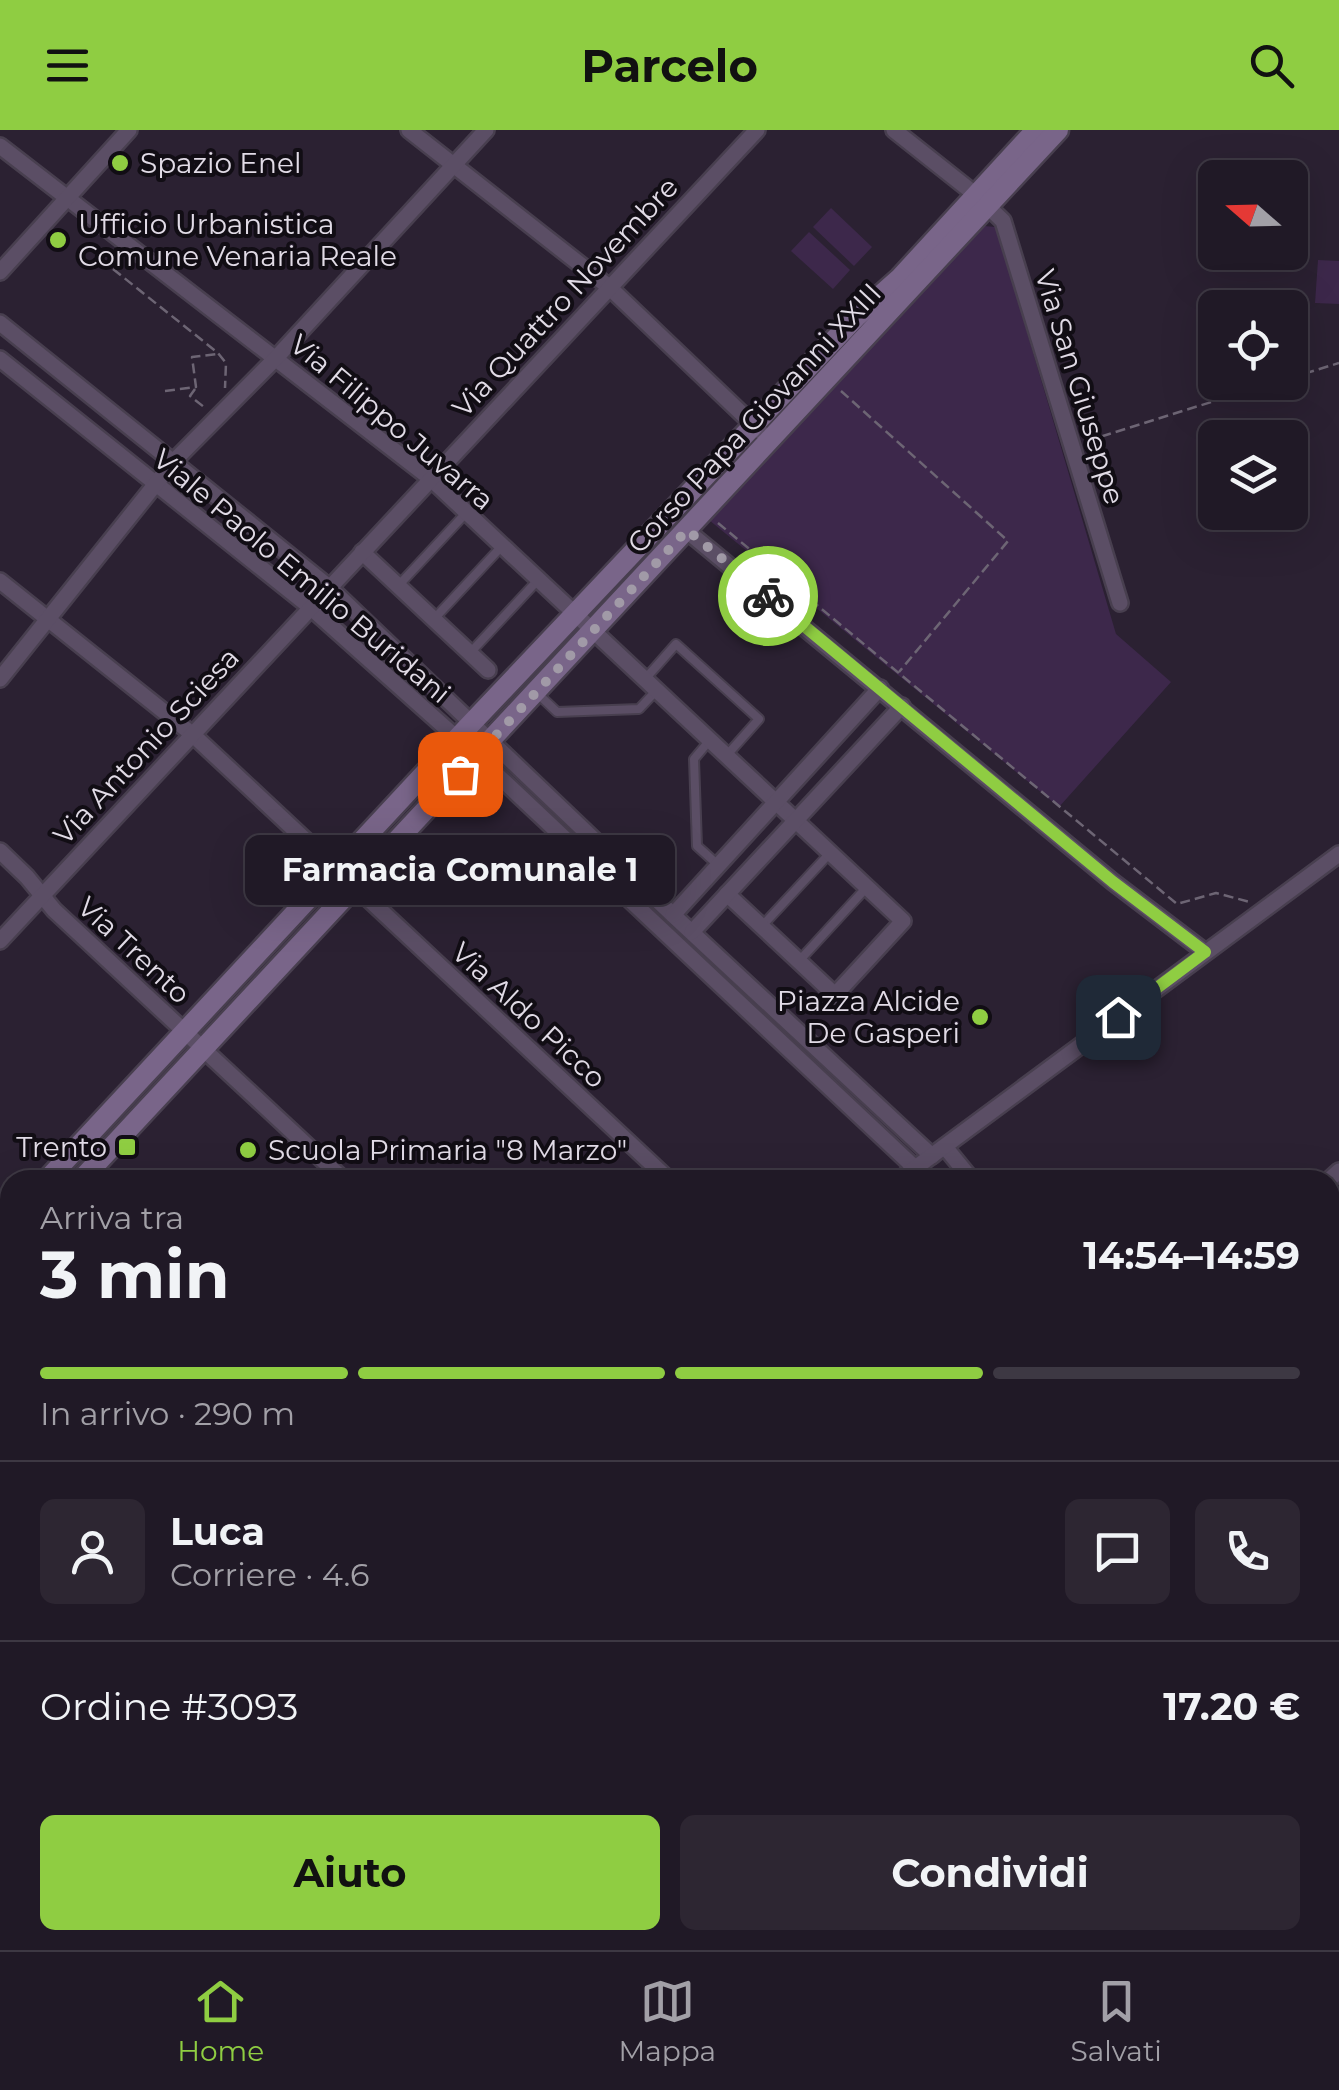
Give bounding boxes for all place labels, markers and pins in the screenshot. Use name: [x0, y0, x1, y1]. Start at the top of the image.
place label: Spazio Enel: [140, 146, 301, 180]
marker: Spazio Enel: [109, 152, 131, 174]
place label: Ufficio Urbanistica Comune Venaria Reale: [78, 207, 397, 273]
marker: Ufficio Urbanistica Comune Venaria Reale: [47, 229, 69, 251]
pin: [418, 732, 503, 817]
callout: Farmacia Comunale 1: [245, 834, 675, 904]
pin: [1076, 975, 1161, 1060]
place label: Piazza Alcide De Gasperi: [777, 984, 960, 1050]
marker: Piazza Alcide De Gasperi: [969, 1006, 991, 1028]
place label: Trento: [16, 1130, 107, 1164]
place label: Scuola Primaria "8 Marzo": [268, 1133, 627, 1167]
marker: Trento: [116, 1136, 138, 1158]
marker: Scuola Primaria "8 Marzo": [237, 1139, 259, 1161]

